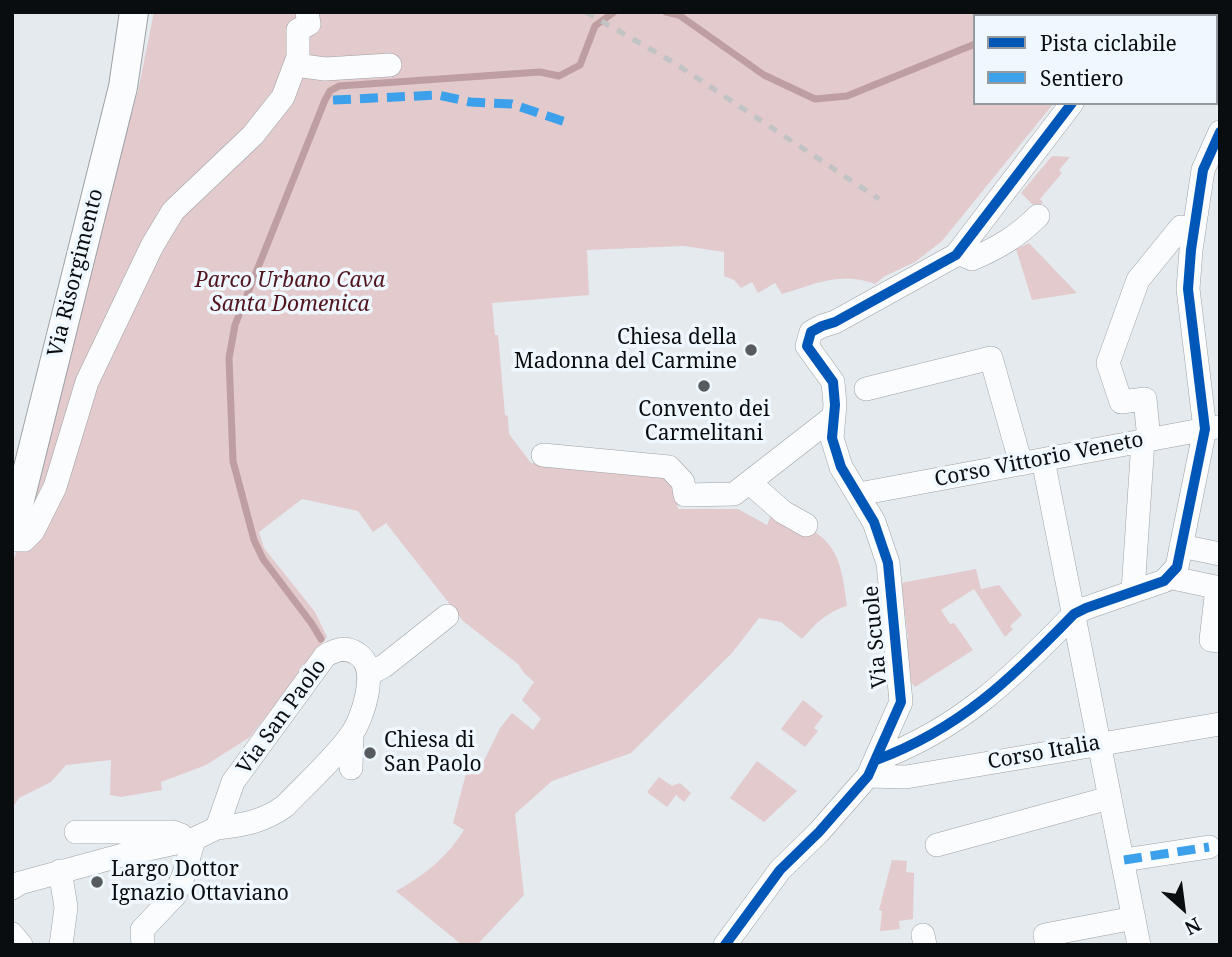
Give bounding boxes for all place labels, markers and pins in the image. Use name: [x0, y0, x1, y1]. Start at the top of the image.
place label: Chiesa della Madonna del Carmine: [514, 325, 737, 375]
marker: Chiesa della Madonna del Carmine: [743, 342, 759, 358]
marker: Convento dei Carmelitani: [696, 378, 712, 394]
place label: Convento dei Carmelitani: [638, 397, 770, 447]
place label: Chiesa di San Paolo: [384, 728, 482, 778]
marker: Chiesa di San Paolo: [362, 745, 378, 761]
place label: Largo Dottor Ignazio Ottaviano: [111, 857, 289, 907]
marker: Largo Dottor Ignazio Ottaviano: [89, 874, 105, 890]

